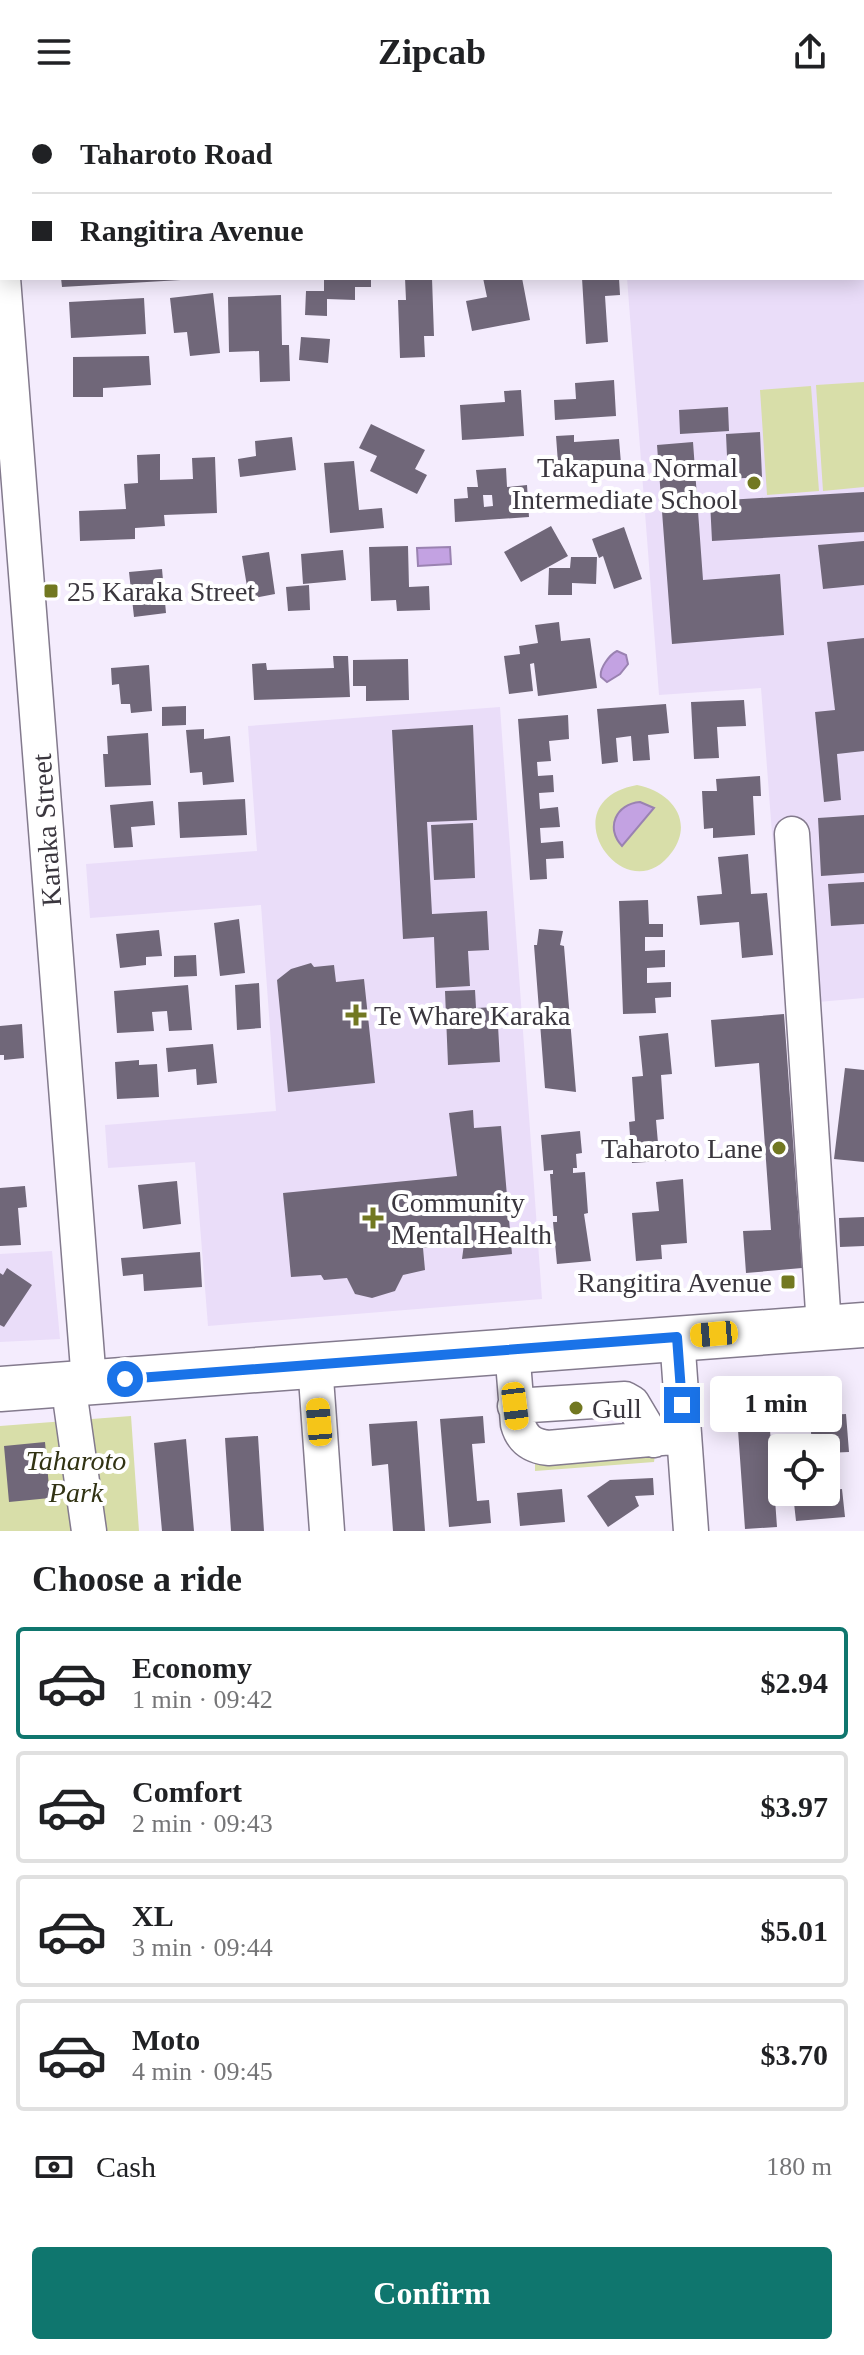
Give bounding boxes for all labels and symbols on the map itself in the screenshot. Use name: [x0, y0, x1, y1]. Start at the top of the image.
place label: Takapuna Normal Intermediate School: [512, 452, 738, 515]
marker: Takapuna Normal Intermediate School: [745, 474, 763, 492]
place label: 25 Karaka Street: [67, 576, 255, 607]
marker: 25 Karaka Street: [42, 582, 60, 600]
street label: Karaka Street: [26, 752, 67, 907]
place label: Te Whare Karaka: [374, 1000, 571, 1031]
marker: Te Whare Karaka: [345, 1004, 367, 1026]
place label: Taharoto Lane: [601, 1133, 763, 1164]
marker: Taharoto Lane: [770, 1139, 788, 1157]
place label: Community Mental Health: [391, 1187, 552, 1250]
marker: Community Mental Health: [362, 1207, 384, 1229]
place label: Rangitira Avenue: [577, 1267, 772, 1298]
marker: Rangitira Avenue: [779, 1273, 797, 1291]
car: [689, 1320, 739, 1348]
route start: [107, 1361, 143, 1397]
callout: 1 min: [710, 1377, 842, 1433]
car: [500, 1381, 530, 1431]
route end: [664, 1387, 700, 1423]
place label: Gull: [592, 1393, 642, 1424]
car: [305, 1397, 333, 1447]
marker: Gull: [567, 1399, 585, 1417]
park label: Taharoto Park: [26, 1445, 126, 1508]

